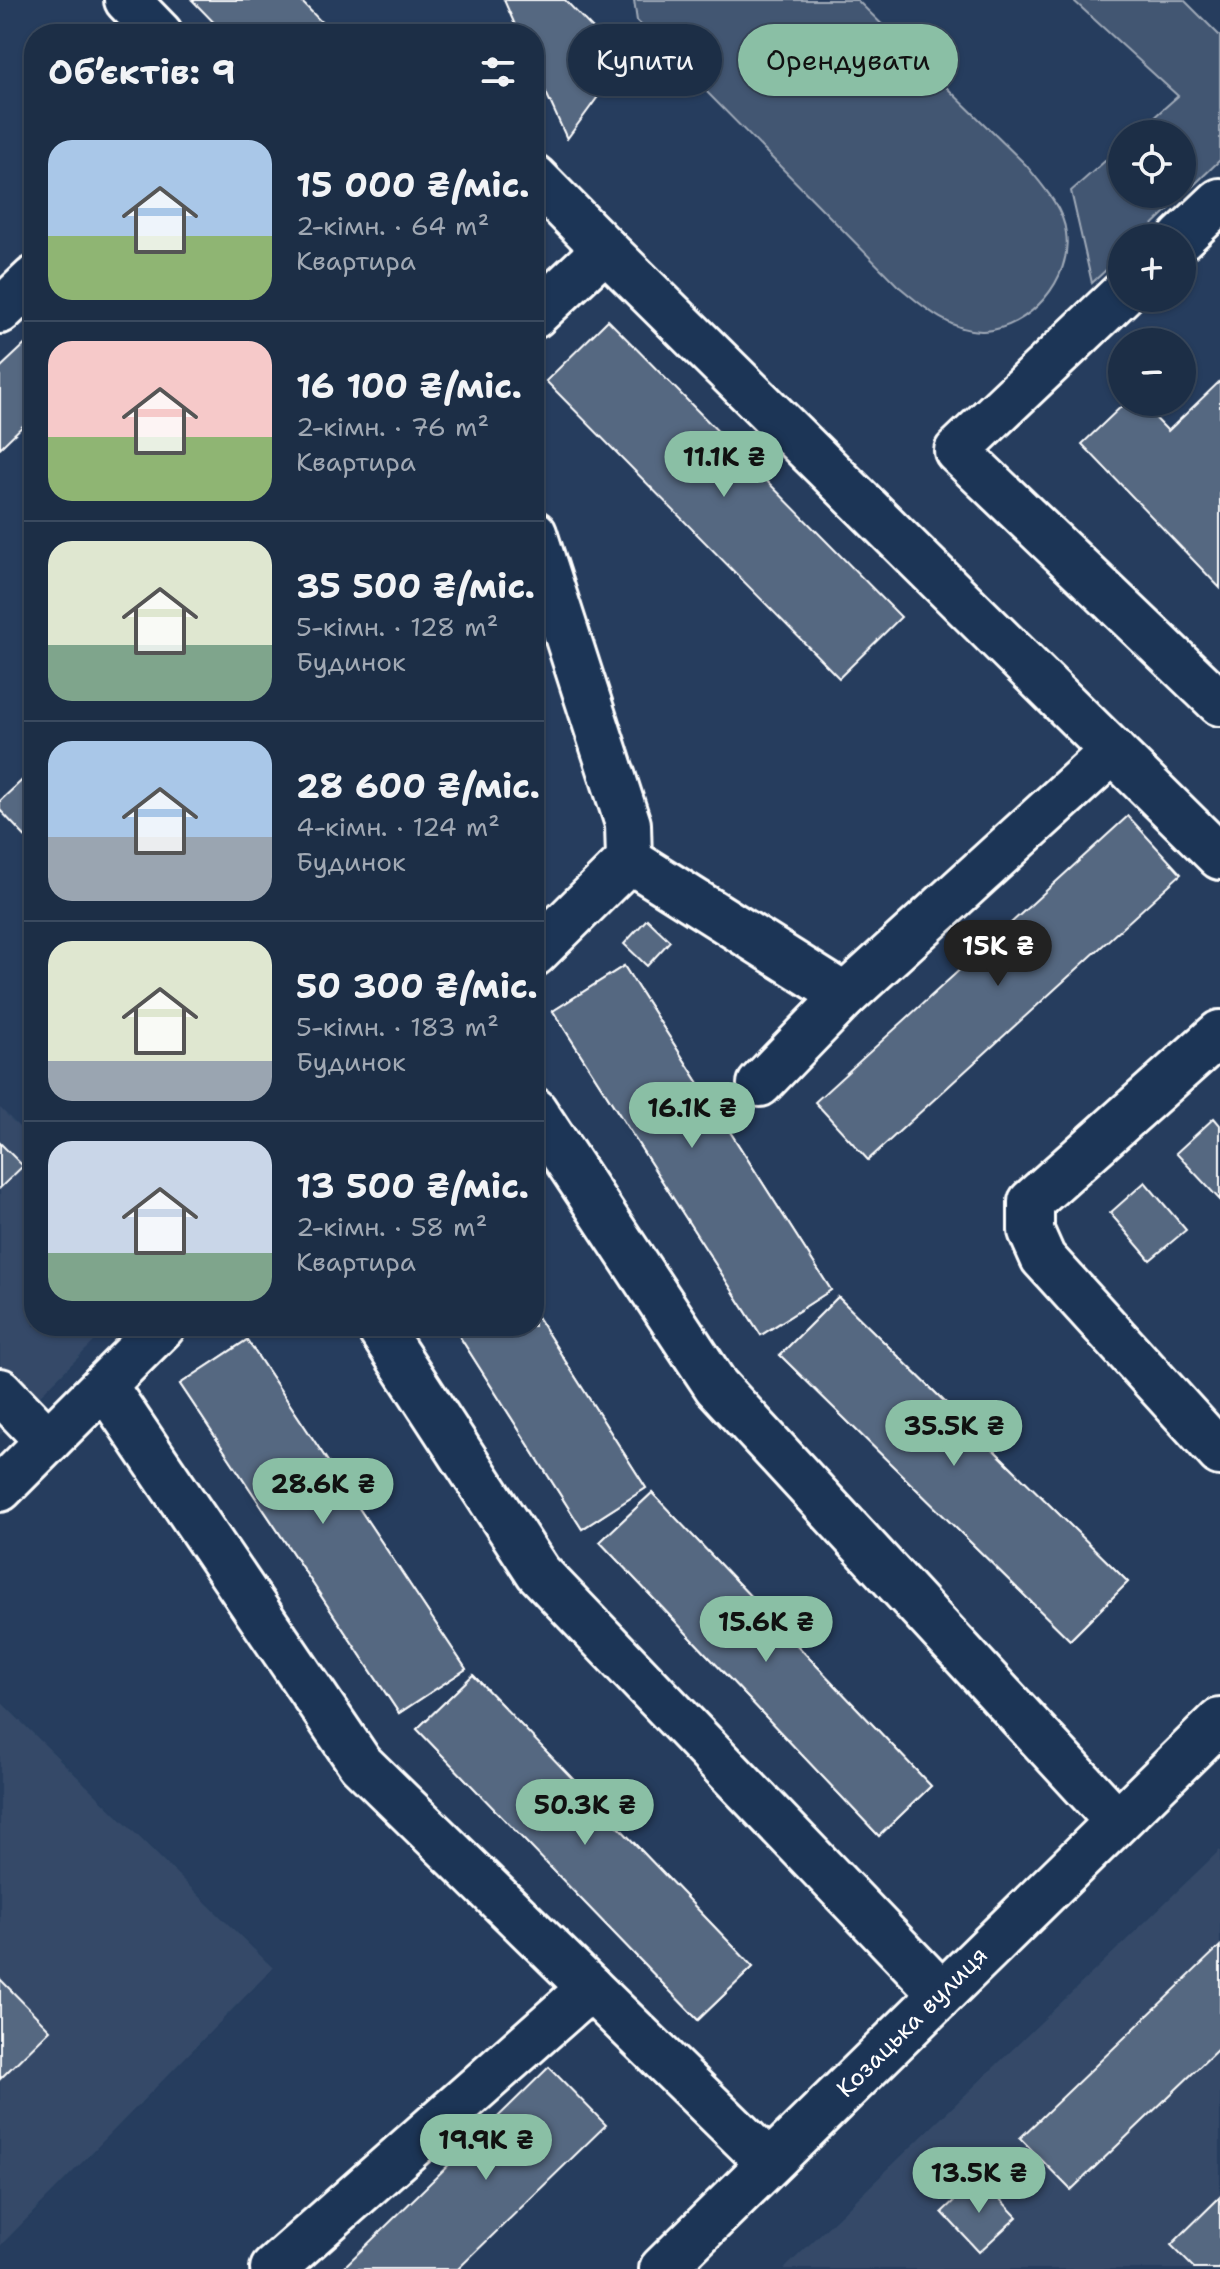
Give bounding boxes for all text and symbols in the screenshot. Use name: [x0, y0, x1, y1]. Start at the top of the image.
chip: Купити: [568, 24, 722, 96]
chip: Орендувати: [738, 24, 958, 96]
text: Об’єктів: 9: [48, 49, 236, 95]
icon: filters: [476, 50, 520, 94]
map controls: [1108, 120, 1196, 416]
button: locate: [1108, 120, 1196, 208]
text: 15 000 ₴/міс.: [296, 162, 530, 208]
icon: home: [112, 172, 208, 268]
text: 2-кімн. · 64 m²: [296, 208, 489, 243]
button: +: [1108, 224, 1196, 312]
text: Квартира: [296, 243, 416, 278]
button: −: [1108, 328, 1196, 416]
text: 16 100 ₴/міс.: [296, 363, 522, 409]
icon: home: [112, 373, 208, 469]
text: 2-кімн. · 76 m²: [296, 409, 489, 444]
pin: 11.1K ₴: [650, 431, 798, 499]
text: 11.1K ₴: [682, 439, 766, 474]
text: Квартира: [296, 444, 416, 479]
text: 35 500 ₴/міс.: [296, 563, 535, 609]
icon: home: [112, 573, 208, 669]
text: 5-кімн. · 128 m²: [296, 609, 499, 644]
text: Будинок: [296, 644, 406, 679]
text: 28 600 ₴/міс.: [296, 763, 540, 809]
icon: home: [112, 773, 208, 869]
text: 4-кімн. · 124 m²: [296, 809, 500, 844]
text: Будинок: [296, 844, 406, 879]
pin: 15K ₴: [942, 920, 1054, 988]
text: 15K ₴: [962, 928, 1034, 963]
text: 50 300 ₴/міс.: [296, 963, 538, 1009]
icon: home: [112, 973, 208, 1069]
text: 5-кімн. · 183 m²: [296, 1009, 499, 1044]
text: Будинок: [296, 1044, 406, 1079]
pin: 16.1K ₴: [618, 1082, 766, 1150]
text: 16.1K ₴: [647, 1090, 737, 1125]
text: 13 500 ₴/міс.: [296, 1163, 529, 1209]
icon: home: [112, 1173, 208, 1269]
text: 2-кімн. · 58 m²: [296, 1209, 487, 1244]
text: Квартира: [296, 1244, 416, 1279]
pin: 35.5K ₴: [880, 1400, 1028, 1468]
text: 35.5K ₴: [903, 1408, 1005, 1443]
pin: 28.6K ₴: [249, 1458, 397, 1526]
text: 28.6K ₴: [271, 1466, 376, 1501]
pin: 15.6K ₴: [692, 1596, 840, 1664]
text: 15.6K ₴: [718, 1604, 814, 1639]
pin: 50.3K ₴: [511, 1779, 659, 1847]
text: 50.3K ₴: [534, 1787, 636, 1822]
street label: Козацька вулиця: [829, 1939, 995, 2105]
pin: 19.9K ₴: [412, 2114, 560, 2182]
text: 19.9K ₴: [438, 2122, 534, 2157]
pin: 13.5K ₴: [905, 2147, 1053, 2215]
text: 13.5K ₴: [931, 2155, 1027, 2190]

